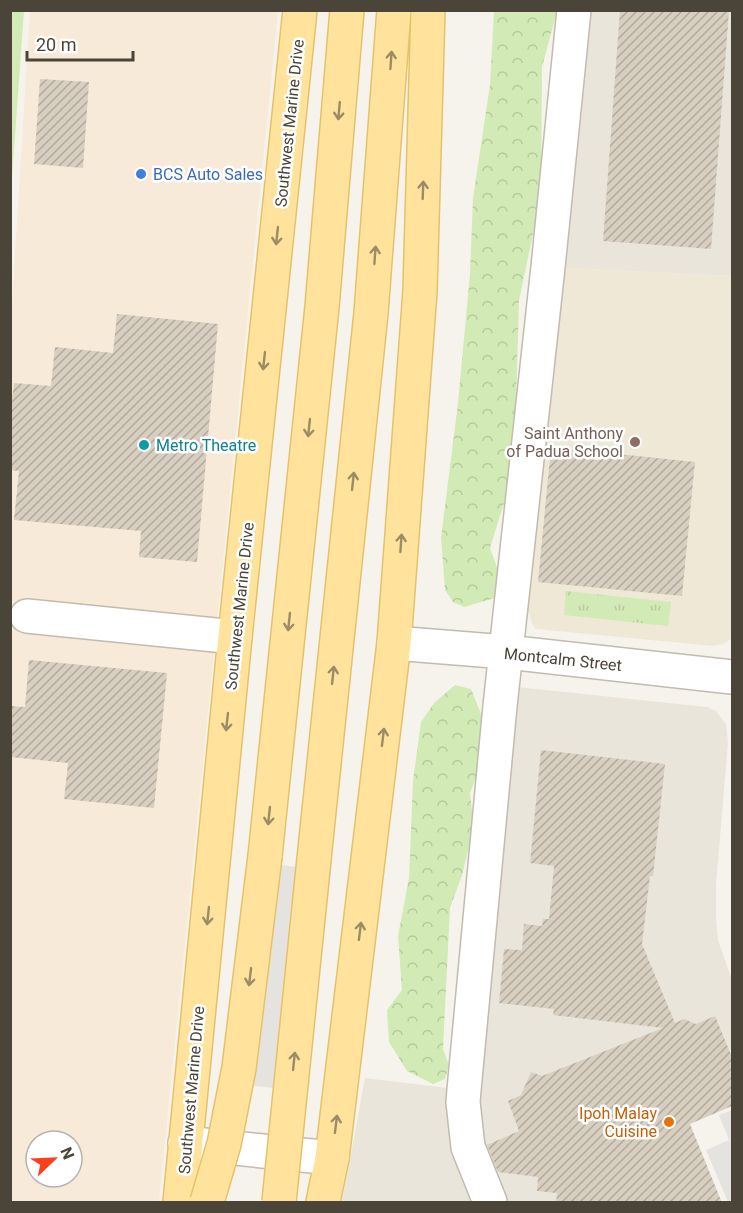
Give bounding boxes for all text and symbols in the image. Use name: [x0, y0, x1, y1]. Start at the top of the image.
scale bar: [27, 24, 134, 62]
text: 20 m: [36, 34, 76, 55]
street label: Southwest Marine Drive: [271, 38, 308, 208]
one-way arrow: [385, 51, 396, 71]
one-way arrow: [333, 100, 344, 120]
place label: BCS Auto Sales: [153, 165, 263, 184]
marker: BCS Auto Sales: [134, 167, 148, 181]
one-way arrow: [417, 181, 428, 201]
one-way arrow: [271, 225, 282, 245]
one-way arrow: [370, 245, 381, 265]
one-way arrow: [258, 350, 269, 370]
one-way arrow: [303, 417, 314, 437]
place label: Saint Anthony of Padua School: [506, 424, 623, 461]
marker: Saint Anthony of Padua School: [628, 435, 642, 449]
place label: Metro Theatre: [156, 436, 256, 455]
marker: Metro Theatre: [137, 438, 151, 452]
one-way arrow: [348, 472, 359, 492]
street label: Southwest Marine Drive: [221, 521, 258, 691]
one-way arrow: [396, 533, 407, 553]
one-way arrow: [283, 611, 294, 631]
street label: Montcalm Street: [503, 644, 623, 675]
one-way arrow: [328, 666, 339, 686]
one-way arrow: [221, 711, 232, 731]
one-way arrow: [377, 728, 388, 747]
one-way arrow: [263, 805, 274, 825]
one-way arrow: [202, 905, 213, 925]
one-way arrow: [354, 921, 365, 941]
one-way arrow: [244, 966, 255, 986]
street label: Southwest Marine Drive: [175, 1005, 208, 1175]
one-way arrow: [289, 1051, 300, 1071]
place label: Ipoh Malay Cuisine: [579, 1104, 657, 1141]
one-way arrow: [331, 1115, 342, 1135]
marker: Ipoh Malay Cuisine: [662, 1115, 676, 1129]
north arrow: [24, 1129, 84, 1189]
text: N: [56, 1144, 78, 1162]

